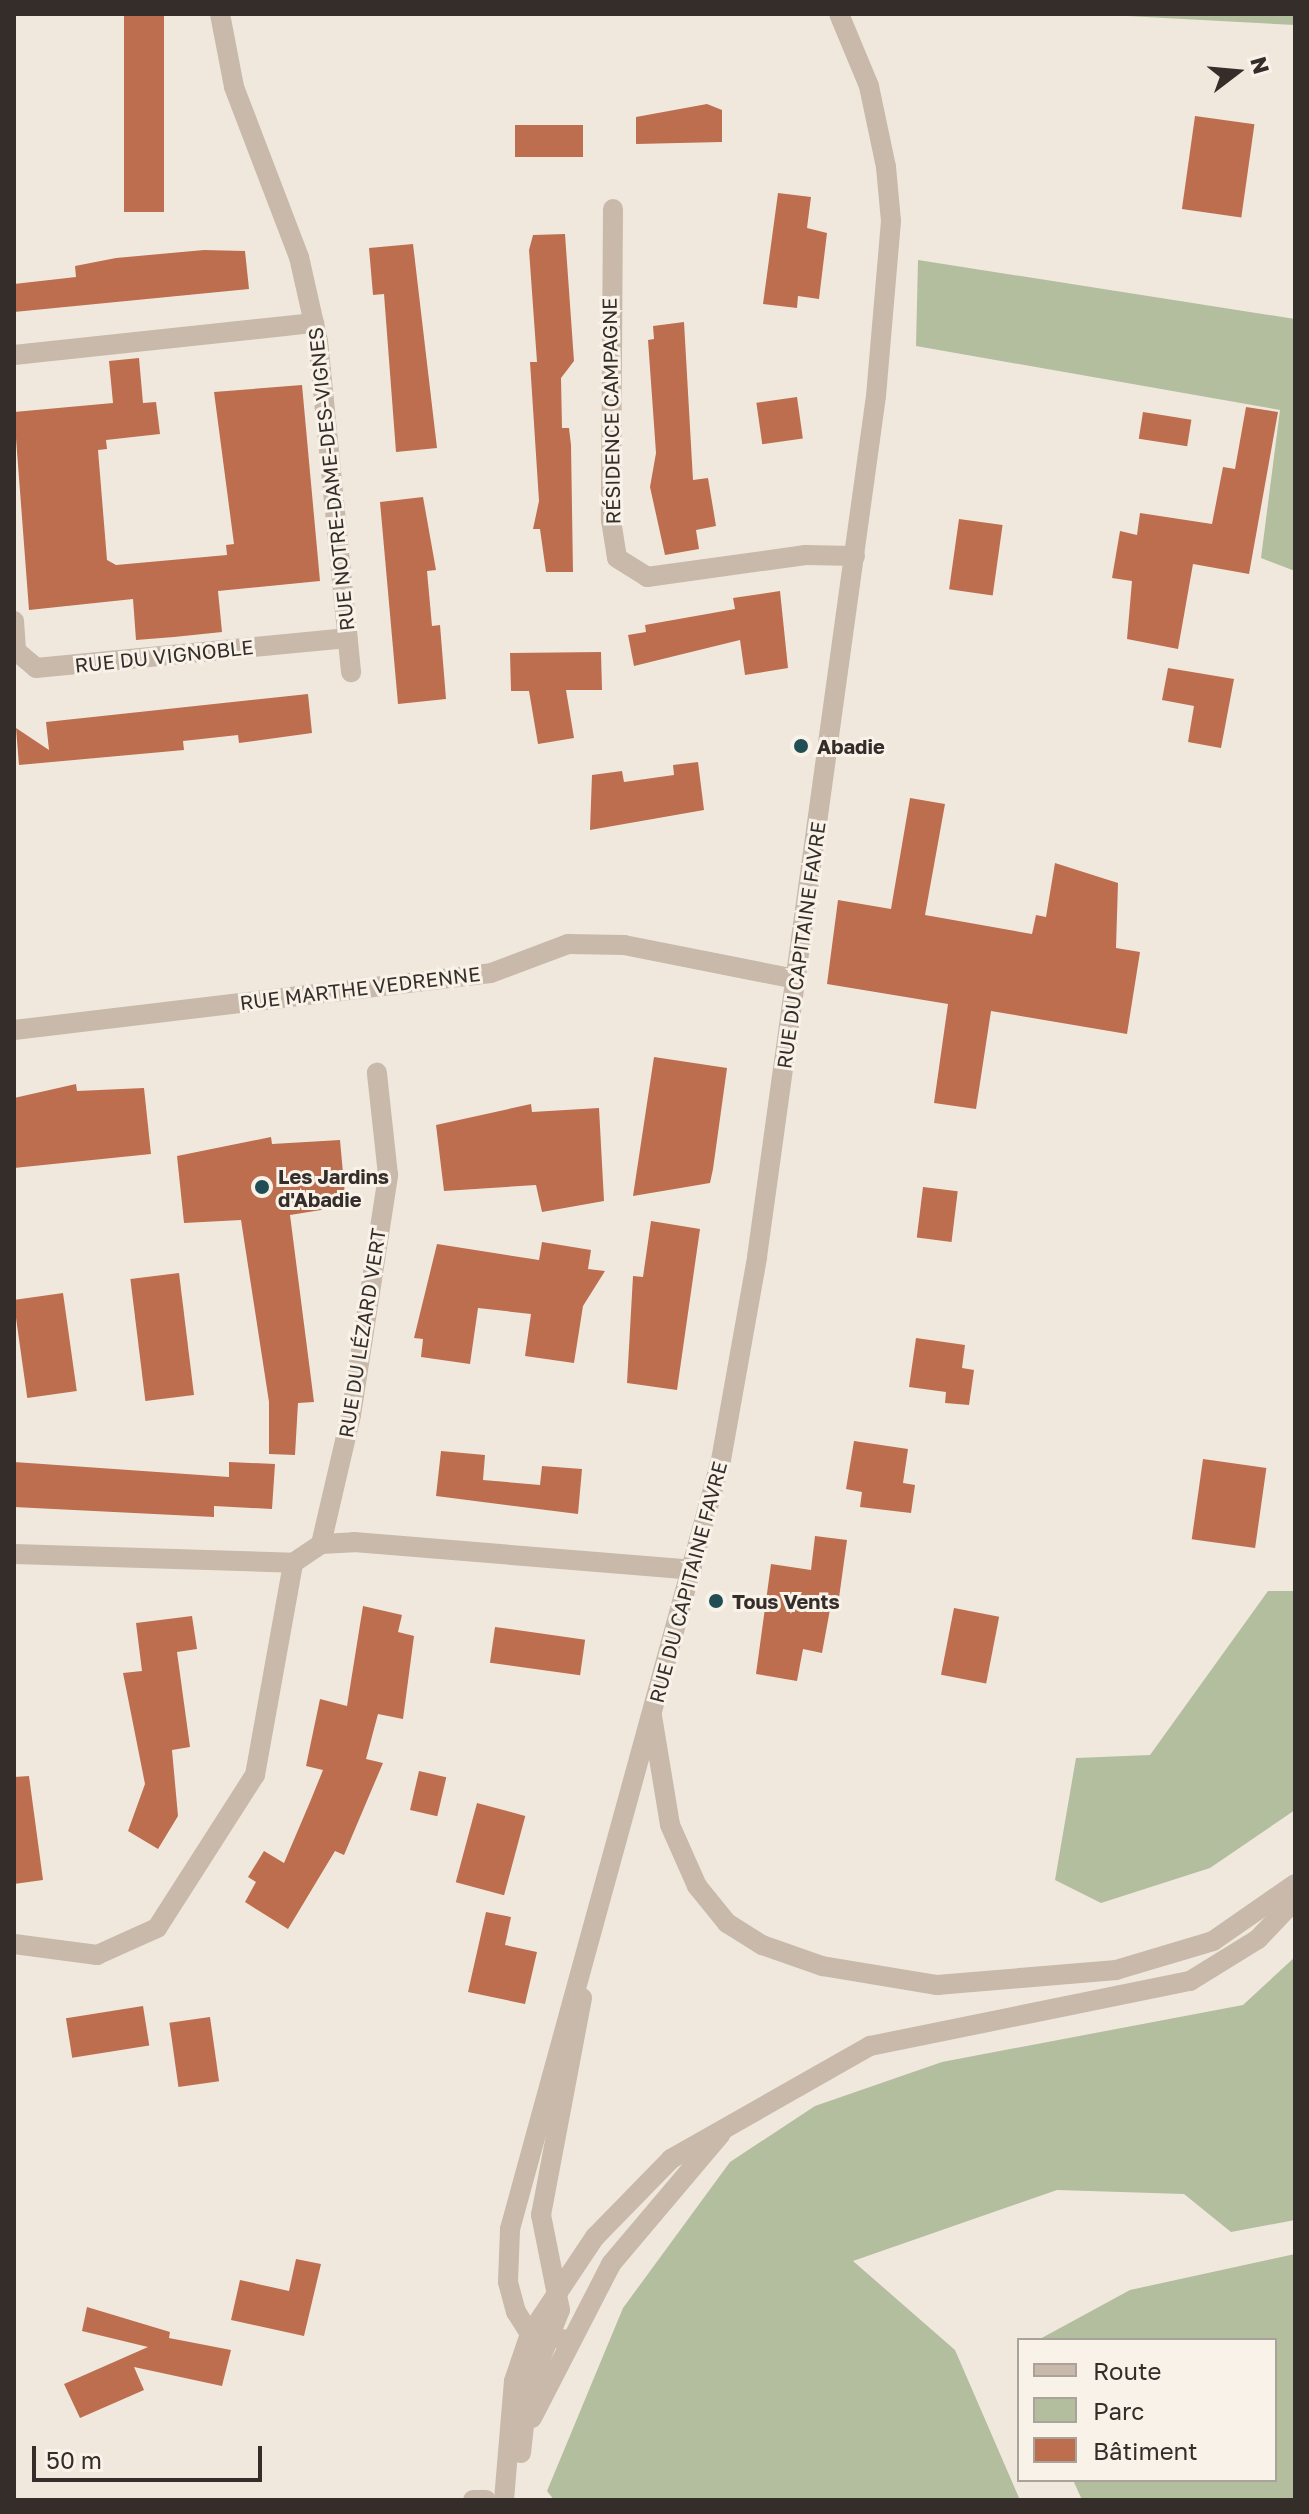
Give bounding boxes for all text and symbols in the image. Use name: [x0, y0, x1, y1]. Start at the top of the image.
north arrow: [1197, 32, 1277, 112]
text: N: [1245, 53, 1276, 77]
street label: RÉSIDENCE CAMPAGNE: [597, 297, 625, 525]
street label: RUE NOTRE-DAME-DES-VIGNES: [303, 326, 359, 632]
street label: RUE DU VIGNOBLE: [73, 635, 255, 677]
place label: Abadie: [817, 734, 885, 758]
marker: Abadie: [792, 737, 810, 755]
street label: RUE DU CAPITAINE FAVRE: [772, 820, 830, 1070]
street label: RUE MARTHE VEDRENNE: [238, 961, 482, 1015]
place label: Les Jardins d'Abadie: [278, 1164, 389, 1211]
marker: Les Jardins d'Abadie: [253, 1178, 271, 1196]
street label: RUE DU LÉZARD VERT: [334, 1227, 390, 1439]
street label: RUE DU CAPITAINE FAVRE: [644, 1459, 732, 1705]
place label: Tous Vents: [732, 1589, 840, 1613]
marker: Tous Vents: [707, 1592, 725, 1610]
legend: [1017, 2338, 1277, 2482]
text: Route: [1093, 2356, 1162, 2385]
text: Parc: [1093, 2396, 1144, 2425]
scale bar: [36, 2430, 266, 2480]
text: Bâtiment: [1093, 2436, 1198, 2465]
text: 50 m: [46, 2445, 102, 2474]

